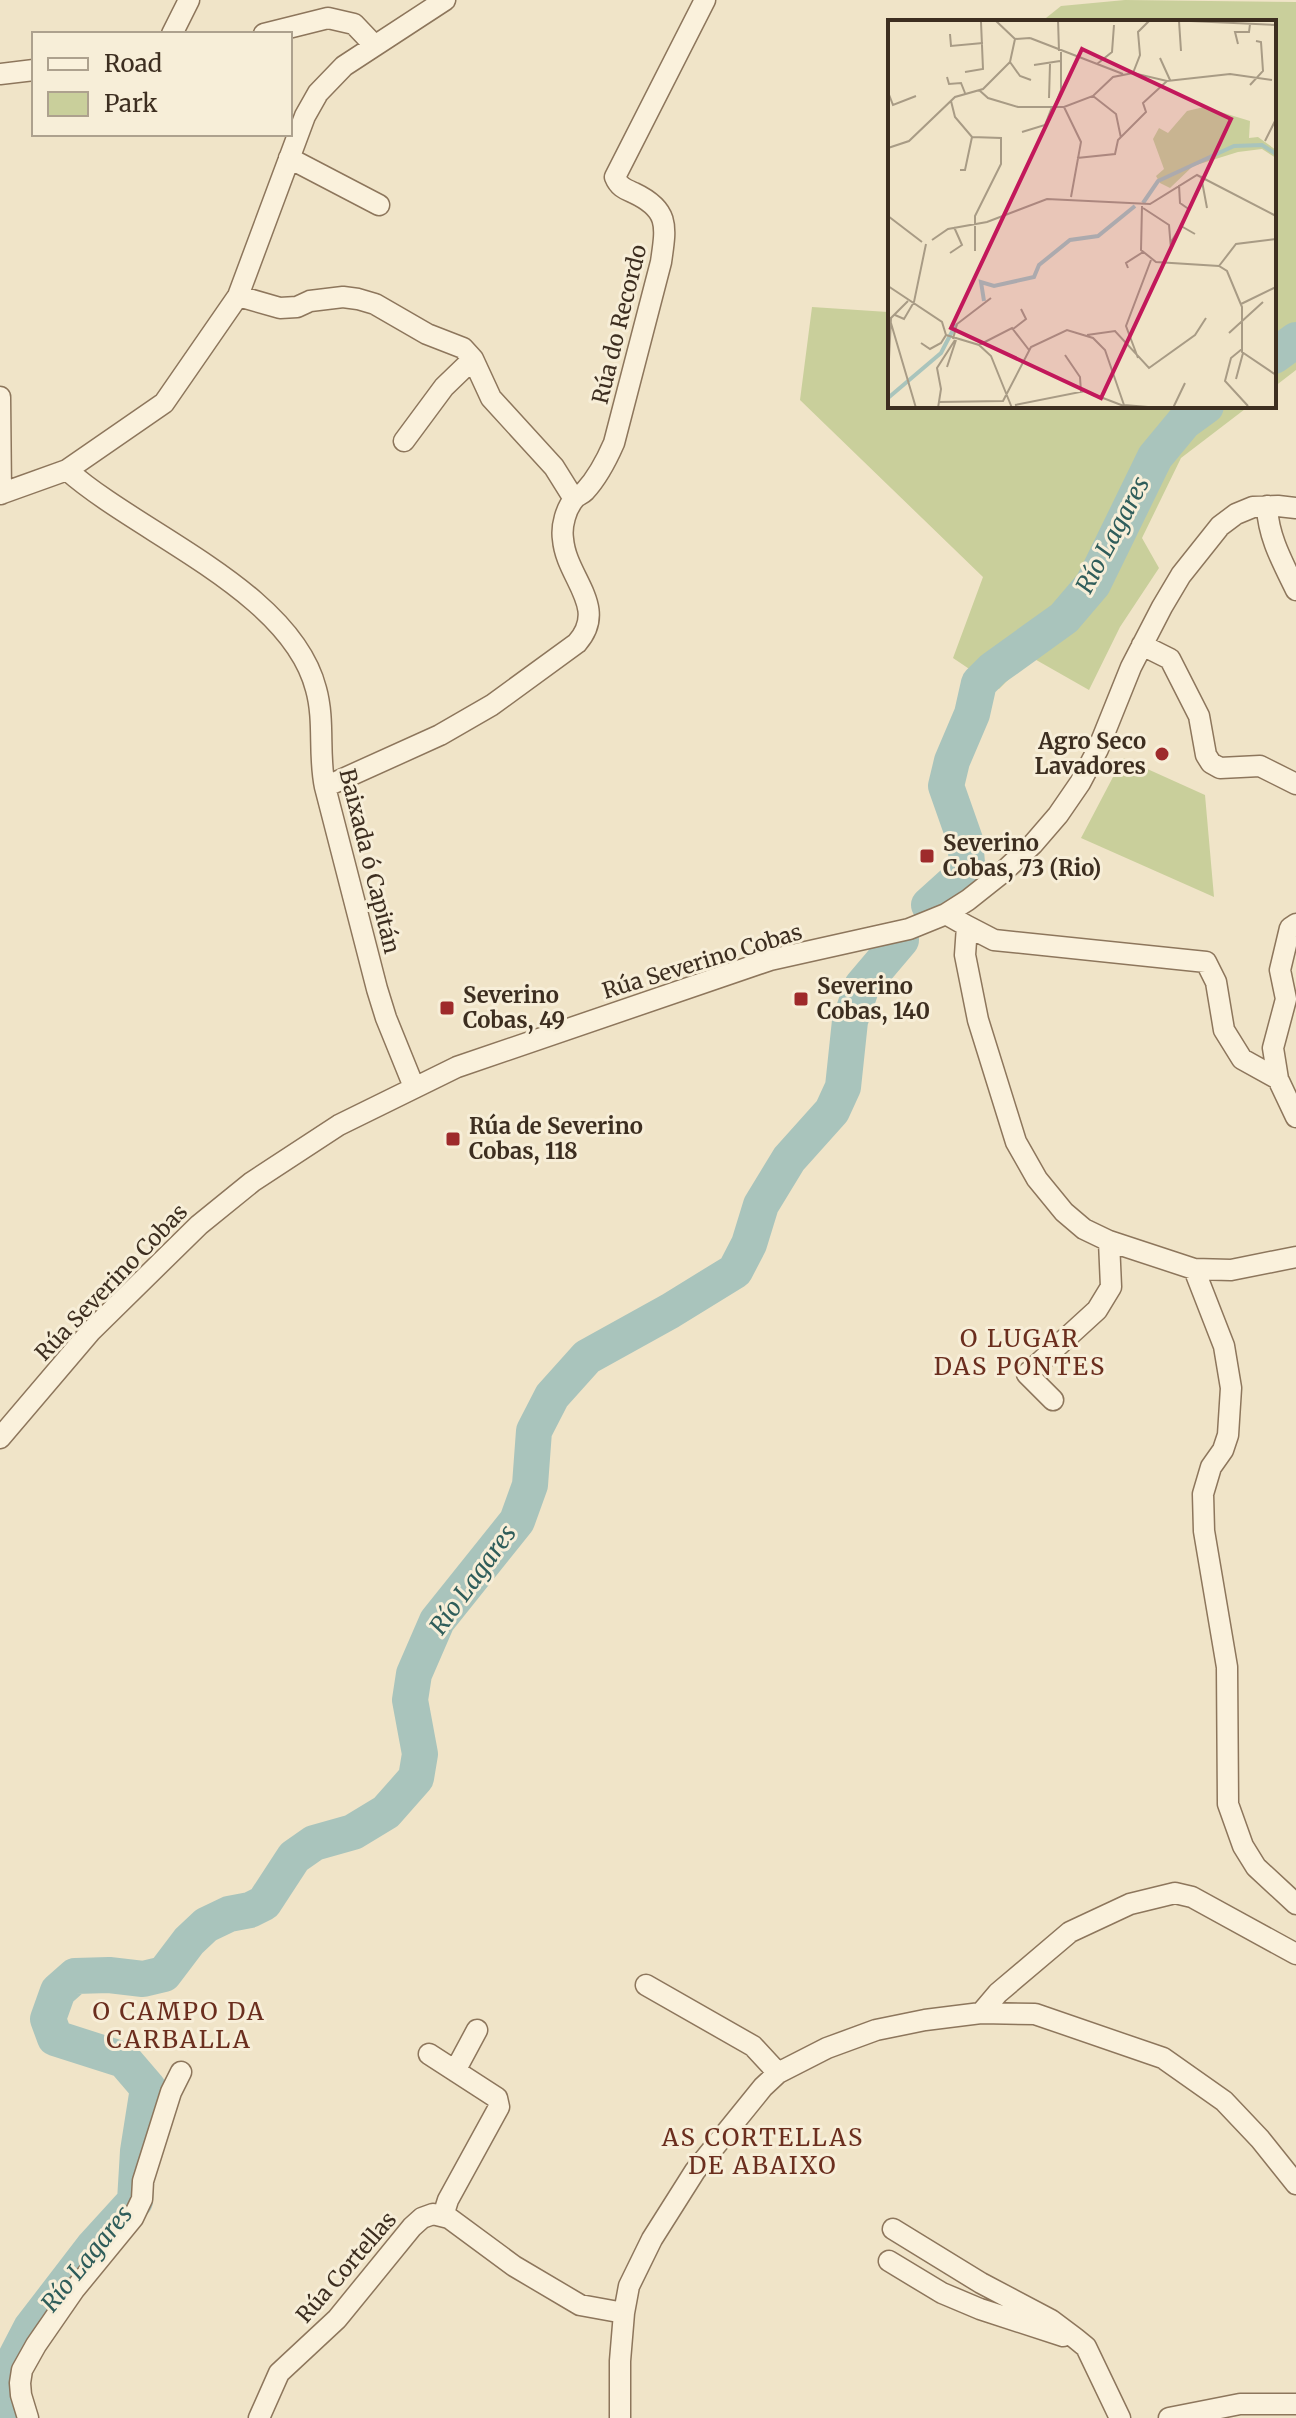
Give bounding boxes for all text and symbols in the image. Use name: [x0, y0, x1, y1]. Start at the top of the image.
inset map: [888, 20, 1276, 408]
legend: [32, 32, 292, 136]
text: Road: [104, 48, 162, 79]
text: Park: [104, 88, 158, 119]
street label: Rúa do Recordo: [586, 241, 652, 407]
water label: Río Lagares: [1069, 471, 1156, 599]
place label: Agro Seco Lavadores: [1034, 727, 1146, 780]
marker: Agro Seco Lavadores: [1153, 745, 1171, 763]
street label: Baixada ó Capitán: [334, 766, 407, 957]
place label: Severino Cobas, 73 (Rio): [943, 829, 1101, 883]
marker: Severino Cobas, 73 (Rio): [918, 847, 936, 865]
street label: Rúa Severino Cobas: [599, 917, 805, 1005]
place label: Severino Cobas, 140: [817, 972, 930, 1026]
place label: Severino Cobas, 49: [463, 981, 565, 1035]
marker: Severino Cobas, 140: [792, 990, 810, 1008]
marker: Severino Cobas, 49: [438, 999, 456, 1017]
place label: Rúa de Severino Cobas, 118: [469, 1112, 643, 1166]
marker: Rúa de Severino Cobas, 118: [444, 1130, 462, 1148]
street label: Rúa Severino Cobas: [29, 1198, 193, 1366]
district label: O LUGAR DAS PONTES: [934, 1323, 1106, 1382]
water label: Río Lagares: [422, 1519, 523, 1641]
district label: O CAMPO DA CARBALLA: [92, 1996, 266, 2055]
district label: AS CORTELLAS DE ABAIXO: [661, 2122, 864, 2181]
water label: Río Lagares: [34, 2199, 139, 2318]
street label: Rúa Cortellas: [290, 2206, 402, 2328]

